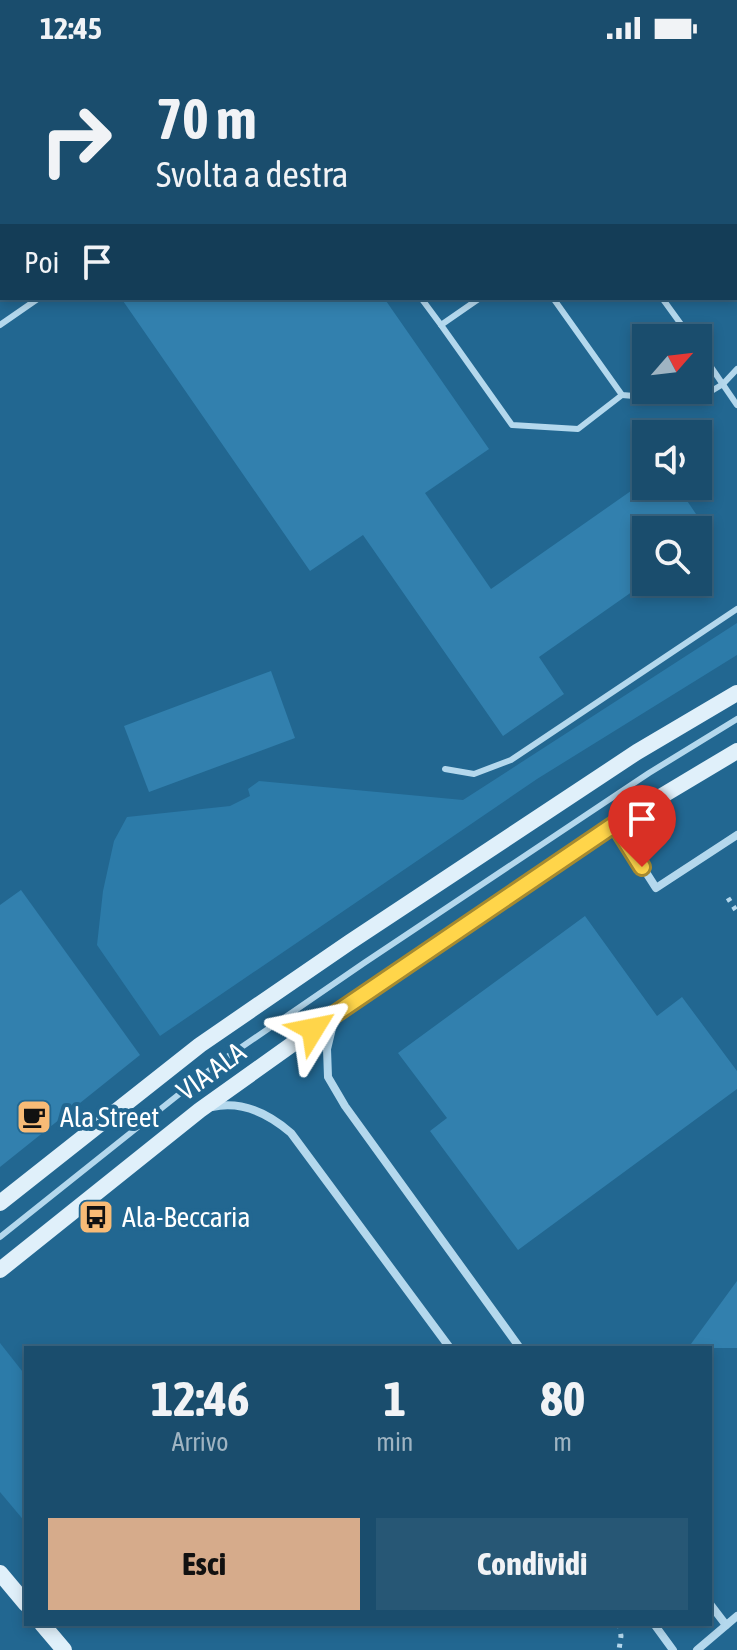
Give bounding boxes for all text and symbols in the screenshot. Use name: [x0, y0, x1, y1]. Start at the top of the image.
text: 12:45: [40, 11, 102, 45]
text: 70 m: [156, 87, 257, 151]
icon: right: [24, 88, 128, 192]
text: Svolta a destra: [156, 153, 349, 195]
icon: arrive: [75, 240, 119, 284]
text: Poi: [24, 245, 59, 279]
north arrow: [632, 324, 712, 404]
map controls: [632, 324, 712, 596]
button: sound: [632, 420, 712, 500]
button: search: [632, 516, 712, 596]
pin: [608, 785, 676, 867]
icon: arrive: [620, 797, 664, 841]
position arrow: [271, 987, 355, 1071]
street label: VIA ALA: [171, 1035, 252, 1106]
cafe icon: Ala Street: [15, 1098, 53, 1136]
place label: Ala Street: [60, 1101, 159, 1133]
bus stop icon: Ala-Beccaria: [77, 1198, 115, 1236]
place label: Ala-Beccaria: [122, 1201, 250, 1233]
text: 12:46: [151, 1371, 249, 1426]
text: 1: [384, 1371, 406, 1426]
text: 80: [540, 1371, 585, 1426]
text: Arrivo: [172, 1427, 228, 1457]
text: min: [376, 1427, 413, 1457]
text: m: [553, 1427, 572, 1457]
button: Esci: [48, 1518, 360, 1610]
button: Condividi: [376, 1518, 688, 1610]

